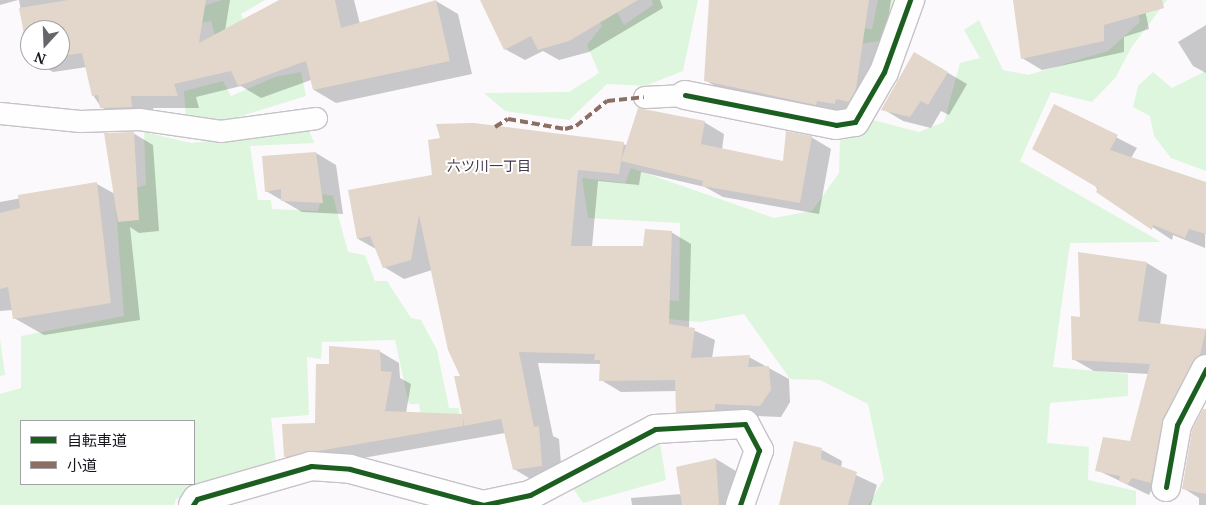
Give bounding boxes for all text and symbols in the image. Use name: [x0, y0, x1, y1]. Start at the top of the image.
north arrow: [20, 20, 70, 70]
text: N: [32, 48, 48, 69]
district label: 六ツ川一丁目: [447, 158, 531, 174]
legend: [20, 420, 195, 485]
text: 自転車道: [67, 430, 127, 450]
text: 小道: [67, 455, 97, 475]

